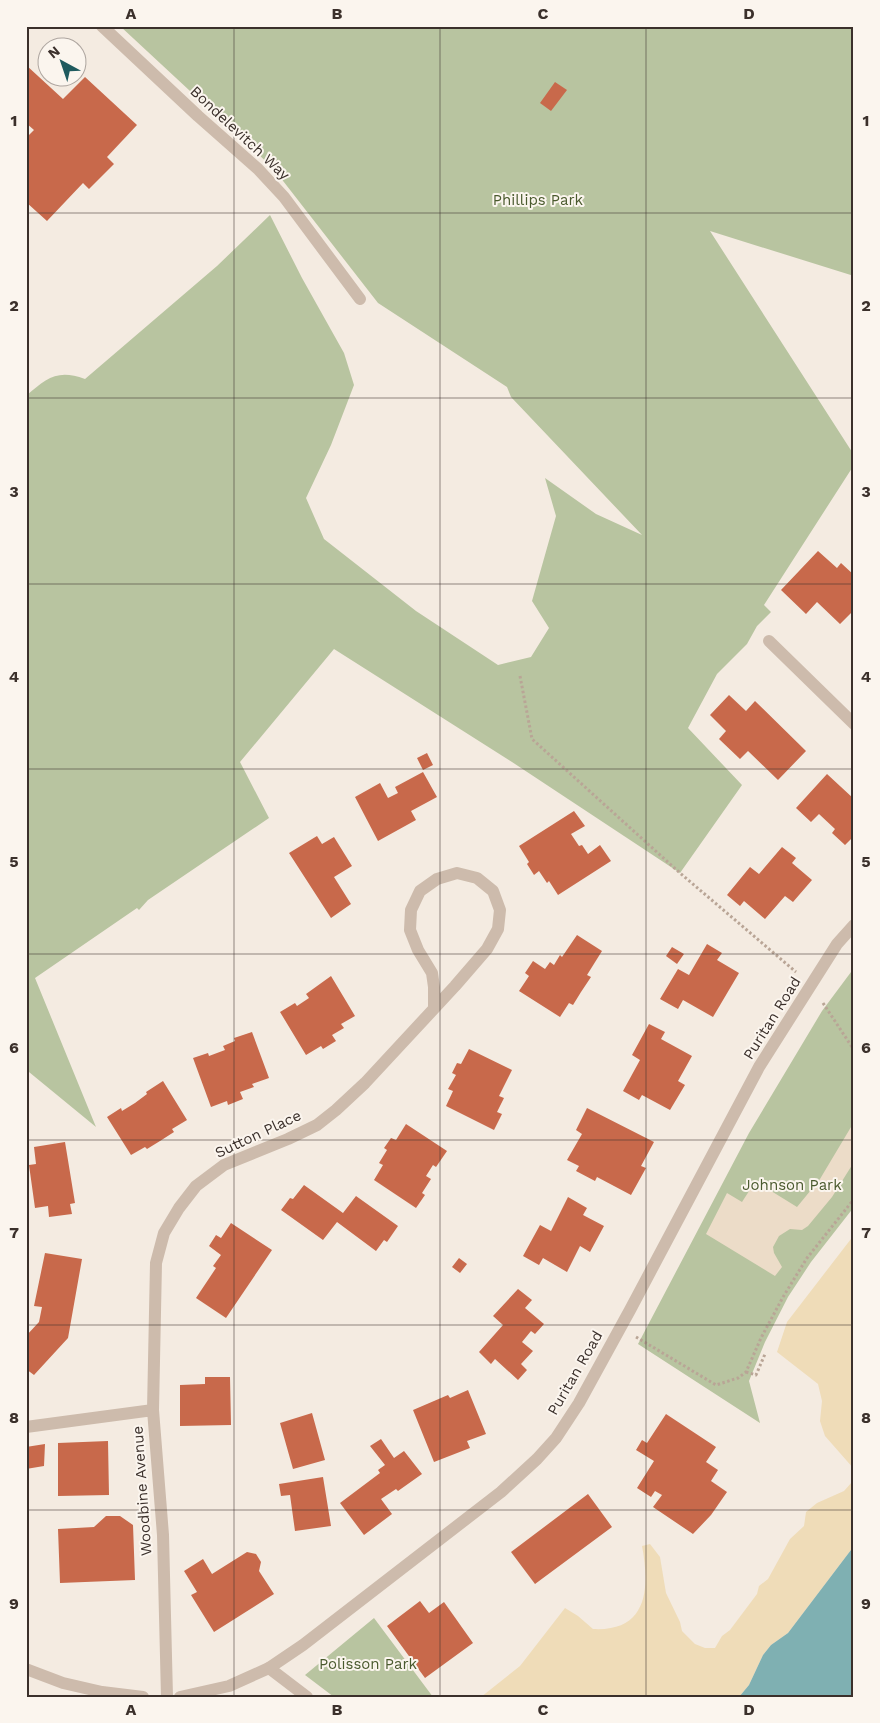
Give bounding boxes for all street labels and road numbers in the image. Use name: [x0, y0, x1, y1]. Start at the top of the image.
street label: Bondelevitch Way: [187, 82, 294, 184]
street label: Puritan Road: [739, 973, 805, 1063]
street label: Sutton Place: [212, 1106, 304, 1162]
street label: Puritan Road: [544, 1328, 606, 1418]
street label: Woodbine Avenue: [128, 1425, 156, 1557]

